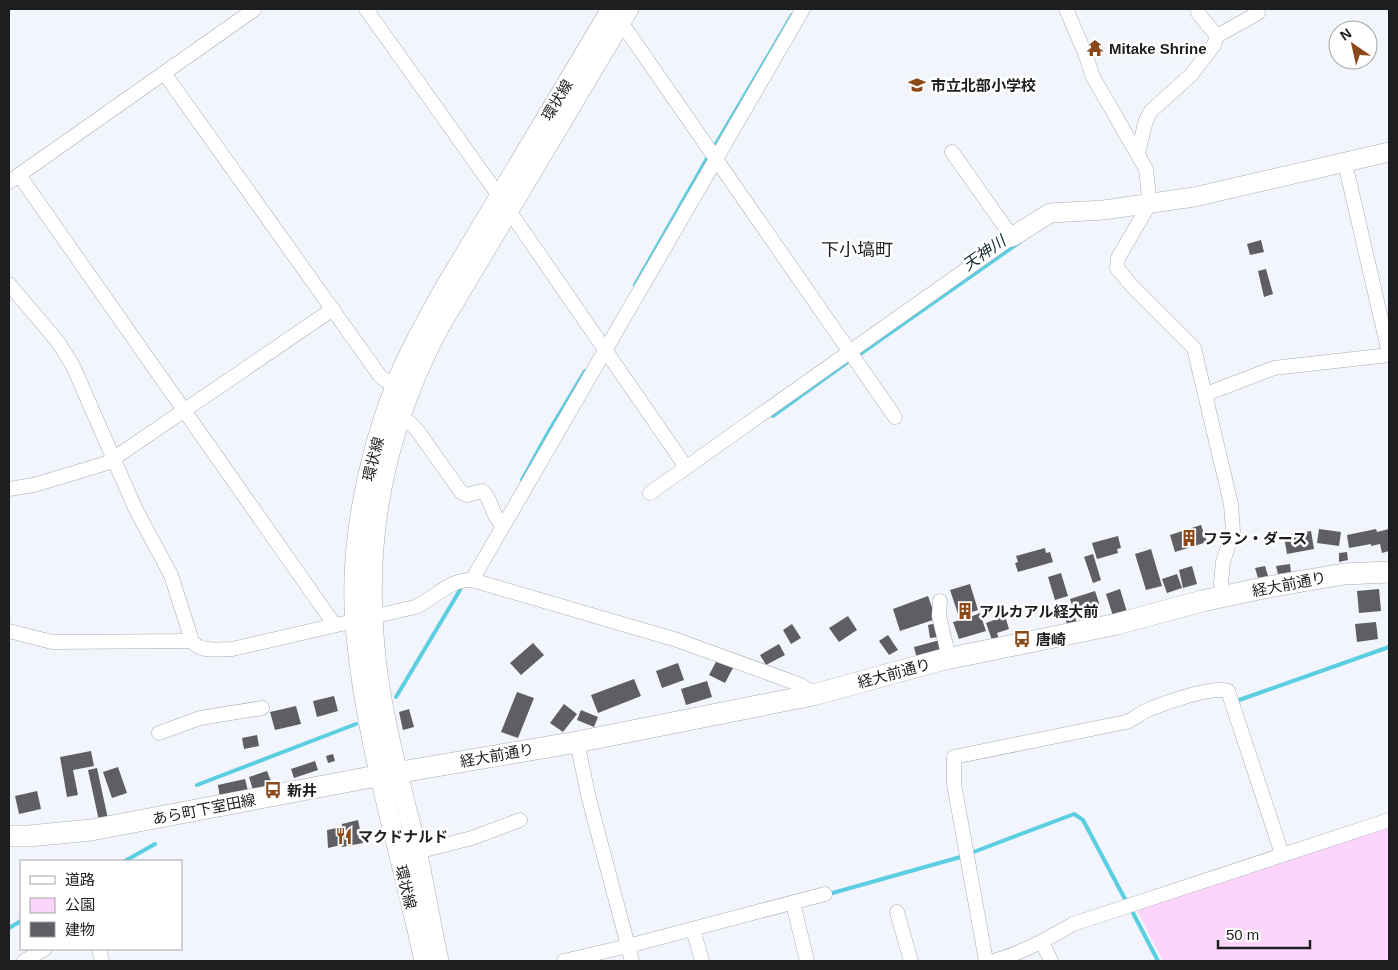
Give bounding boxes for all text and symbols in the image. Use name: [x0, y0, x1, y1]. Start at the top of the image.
north arrow: [1328, 20, 1378, 70]
text: N: [1337, 25, 1354, 44]
temple icon: Mitake Shrine: [1085, 38, 1105, 58]
place label: Mitake Shrine: [1109, 40, 1207, 57]
school or university icon: 市立北部小学校: [907, 75, 927, 95]
street label: 環状線: [538, 76, 576, 124]
place label: 市立北部小学校: [931, 77, 1036, 94]
water label: 天神川: [959, 231, 1010, 274]
district label: 下小塙町: [821, 240, 893, 260]
street label: 環状線: [359, 435, 387, 483]
building icon: フラン・ダース: [1179, 528, 1199, 548]
place label: フラン・ダース: [1203, 530, 1307, 547]
street label: 経大前通り: [1251, 568, 1327, 600]
building icon: アルカアル経大前: [955, 601, 975, 621]
place label: アルカアル経大前: [979, 603, 1098, 620]
bus stop icon: 唐崎: [1012, 629, 1032, 649]
place label: 唐崎: [1036, 631, 1066, 648]
street label: 経大前通り: [856, 655, 932, 691]
street label: 経大前通り: [459, 740, 535, 770]
bus stop icon: 新井: [263, 780, 283, 800]
place label: 新井: [287, 782, 317, 799]
street label: あら町下室田線: [151, 791, 257, 827]
restaurant icon: マクドナルド: [334, 826, 354, 846]
place label: マクドナルド: [358, 828, 448, 845]
legend: [20, 860, 182, 950]
street label: 環状線: [392, 863, 420, 911]
text: 道路: [65, 871, 95, 888]
text: 公園: [65, 896, 95, 913]
scale bar: [1218, 918, 1310, 950]
text: 建物: [65, 921, 95, 938]
text: 50 m: [1226, 926, 1259, 943]

